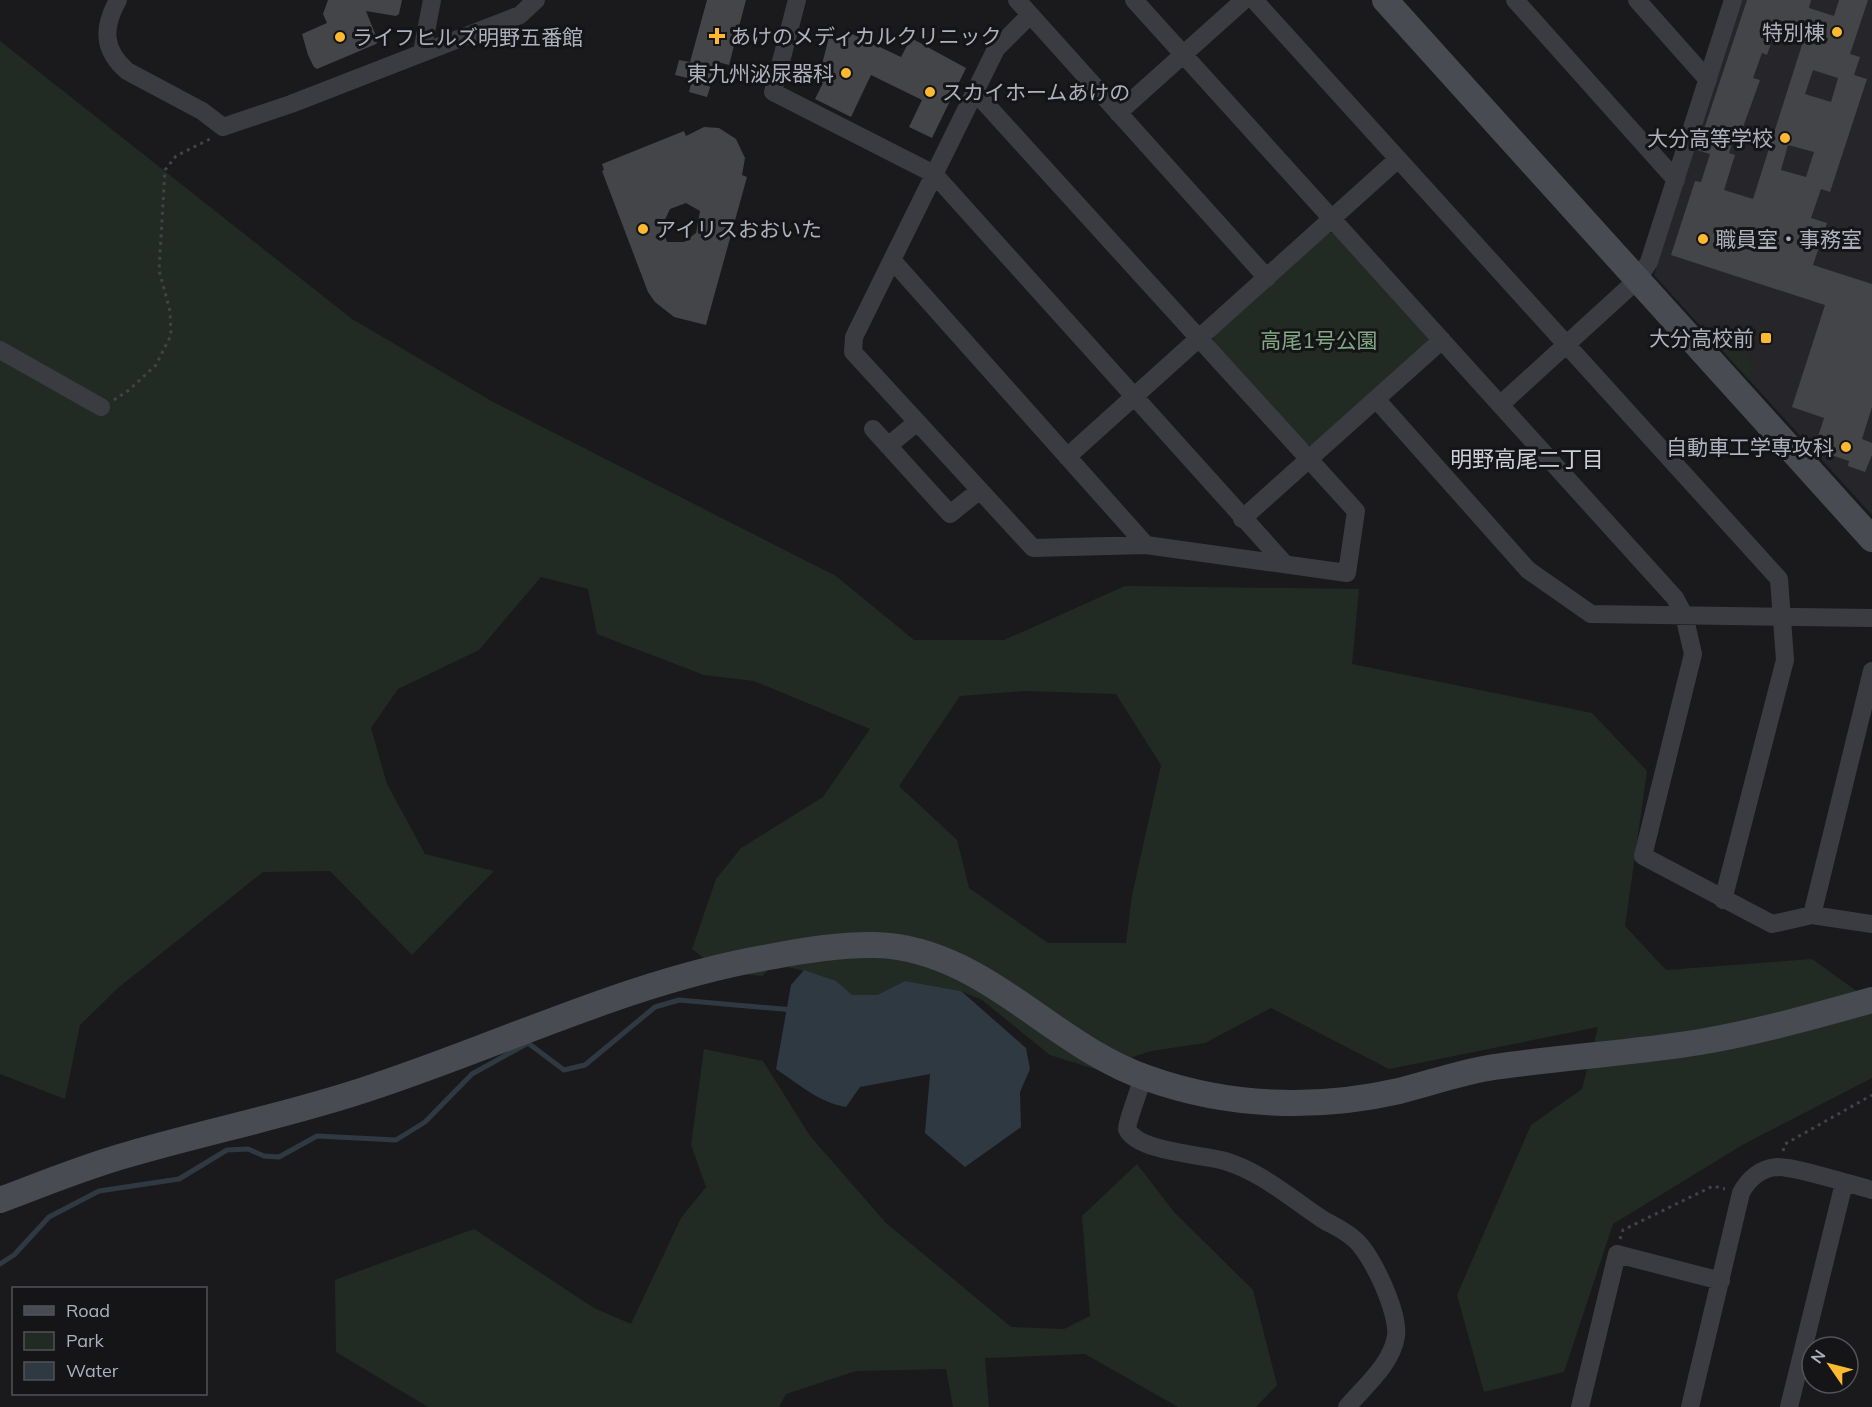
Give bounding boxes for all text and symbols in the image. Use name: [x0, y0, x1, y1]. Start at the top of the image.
place label: 特別棟: [1762, 19, 1825, 45]
place label: あけのメディカルクリニック: [730, 23, 1002, 49]
place label: ライフヒルズ明野五番館: [352, 24, 583, 50]
marker: 特別棟: [1830, 25, 1844, 39]
marker: あけのメディカルクリニック: [708, 27, 726, 45]
marker: ライフヒルズ明野五番館: [333, 30, 347, 44]
place label: 東九州泌尿器科: [687, 60, 834, 86]
marker: 東九州泌尿器科: [839, 66, 853, 80]
place label: スカイホームあけの: [942, 79, 1130, 105]
marker: スカイホームあけの: [923, 85, 937, 99]
place label: 大分高等学校: [1647, 125, 1773, 151]
marker: 大分高等学校: [1778, 131, 1792, 145]
place label: アイリスおおいた: [655, 216, 822, 242]
marker: アイリスおおいた: [636, 222, 650, 236]
place label: 職員室・事務室: [1715, 226, 1862, 252]
marker: 職員室・事務室: [1696, 232, 1710, 246]
place label: 大分高校前: [1649, 325, 1754, 351]
park label: 高尾1号公園: [1260, 327, 1378, 353]
marker: 大分高校前: [1759, 331, 1773, 345]
place label: 自動車工学専攻科: [1666, 434, 1834, 460]
marker: 自動車工学専攻科: [1839, 440, 1853, 454]
district label: 明野高尾二丁目: [1450, 445, 1604, 473]
legend: [12, 1287, 207, 1395]
text: Road: [66, 1299, 110, 1322]
text: Park: [66, 1329, 105, 1352]
north arrow: [1800, 1335, 1860, 1395]
text: N: [1806, 1346, 1829, 1367]
text: Water: [66, 1359, 119, 1382]

